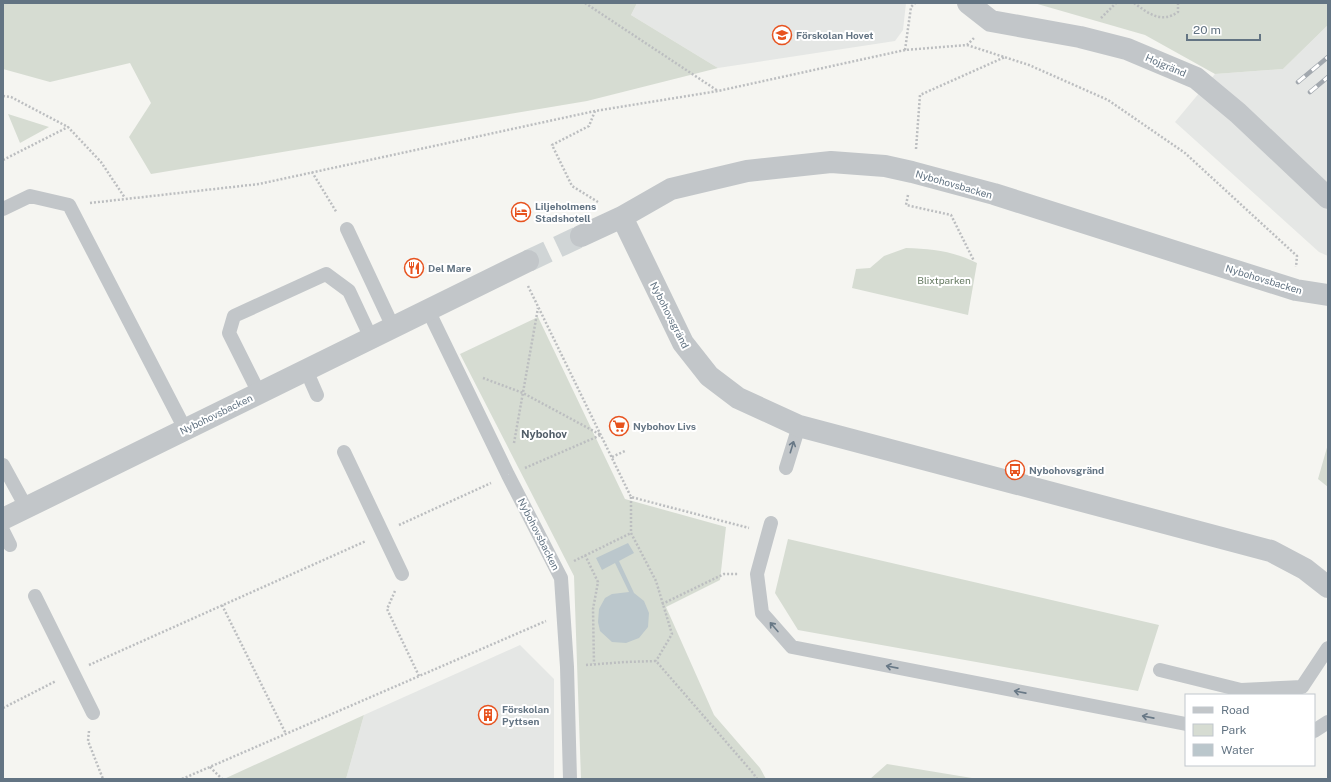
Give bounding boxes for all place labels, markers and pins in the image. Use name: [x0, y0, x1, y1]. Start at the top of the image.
school or university icon: Förskolan Hovet: [771, 24, 793, 46]
place label: Förskolan Hovet: [796, 29, 873, 41]
place label: Liljeholmens Stadshotell: [535, 200, 596, 224]
hotel icon: Liljeholmens Stadshotell: [510, 201, 532, 223]
restaurant icon: Del Mare: [403, 257, 425, 279]
place label: Del Mare: [428, 262, 471, 274]
supermarket icon: Nybohov Livs: [608, 415, 630, 437]
place label: Nybohov Livs: [633, 420, 696, 432]
bus stop icon: Nybohovsgränd: [1004, 459, 1026, 481]
place label: Nybohovsgränd: [1029, 464, 1104, 476]
place label: Förskolan Pyttsen: [502, 703, 549, 727]
building icon: Förskolan Pyttsen: [477, 704, 499, 726]

